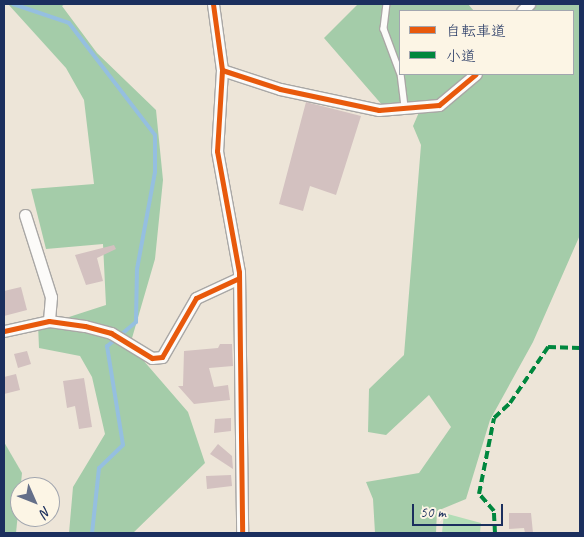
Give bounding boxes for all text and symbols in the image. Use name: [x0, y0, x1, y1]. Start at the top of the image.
legend: [399, 10, 574, 75]
text: 自転車道: [446, 22, 506, 41]
text: 小道: [446, 47, 476, 66]
north arrow: [10, 477, 60, 527]
scale bar: [414, 494, 505, 526]
text: N: [36, 503, 55, 521]
text: 50 m: [420, 503, 446, 522]

